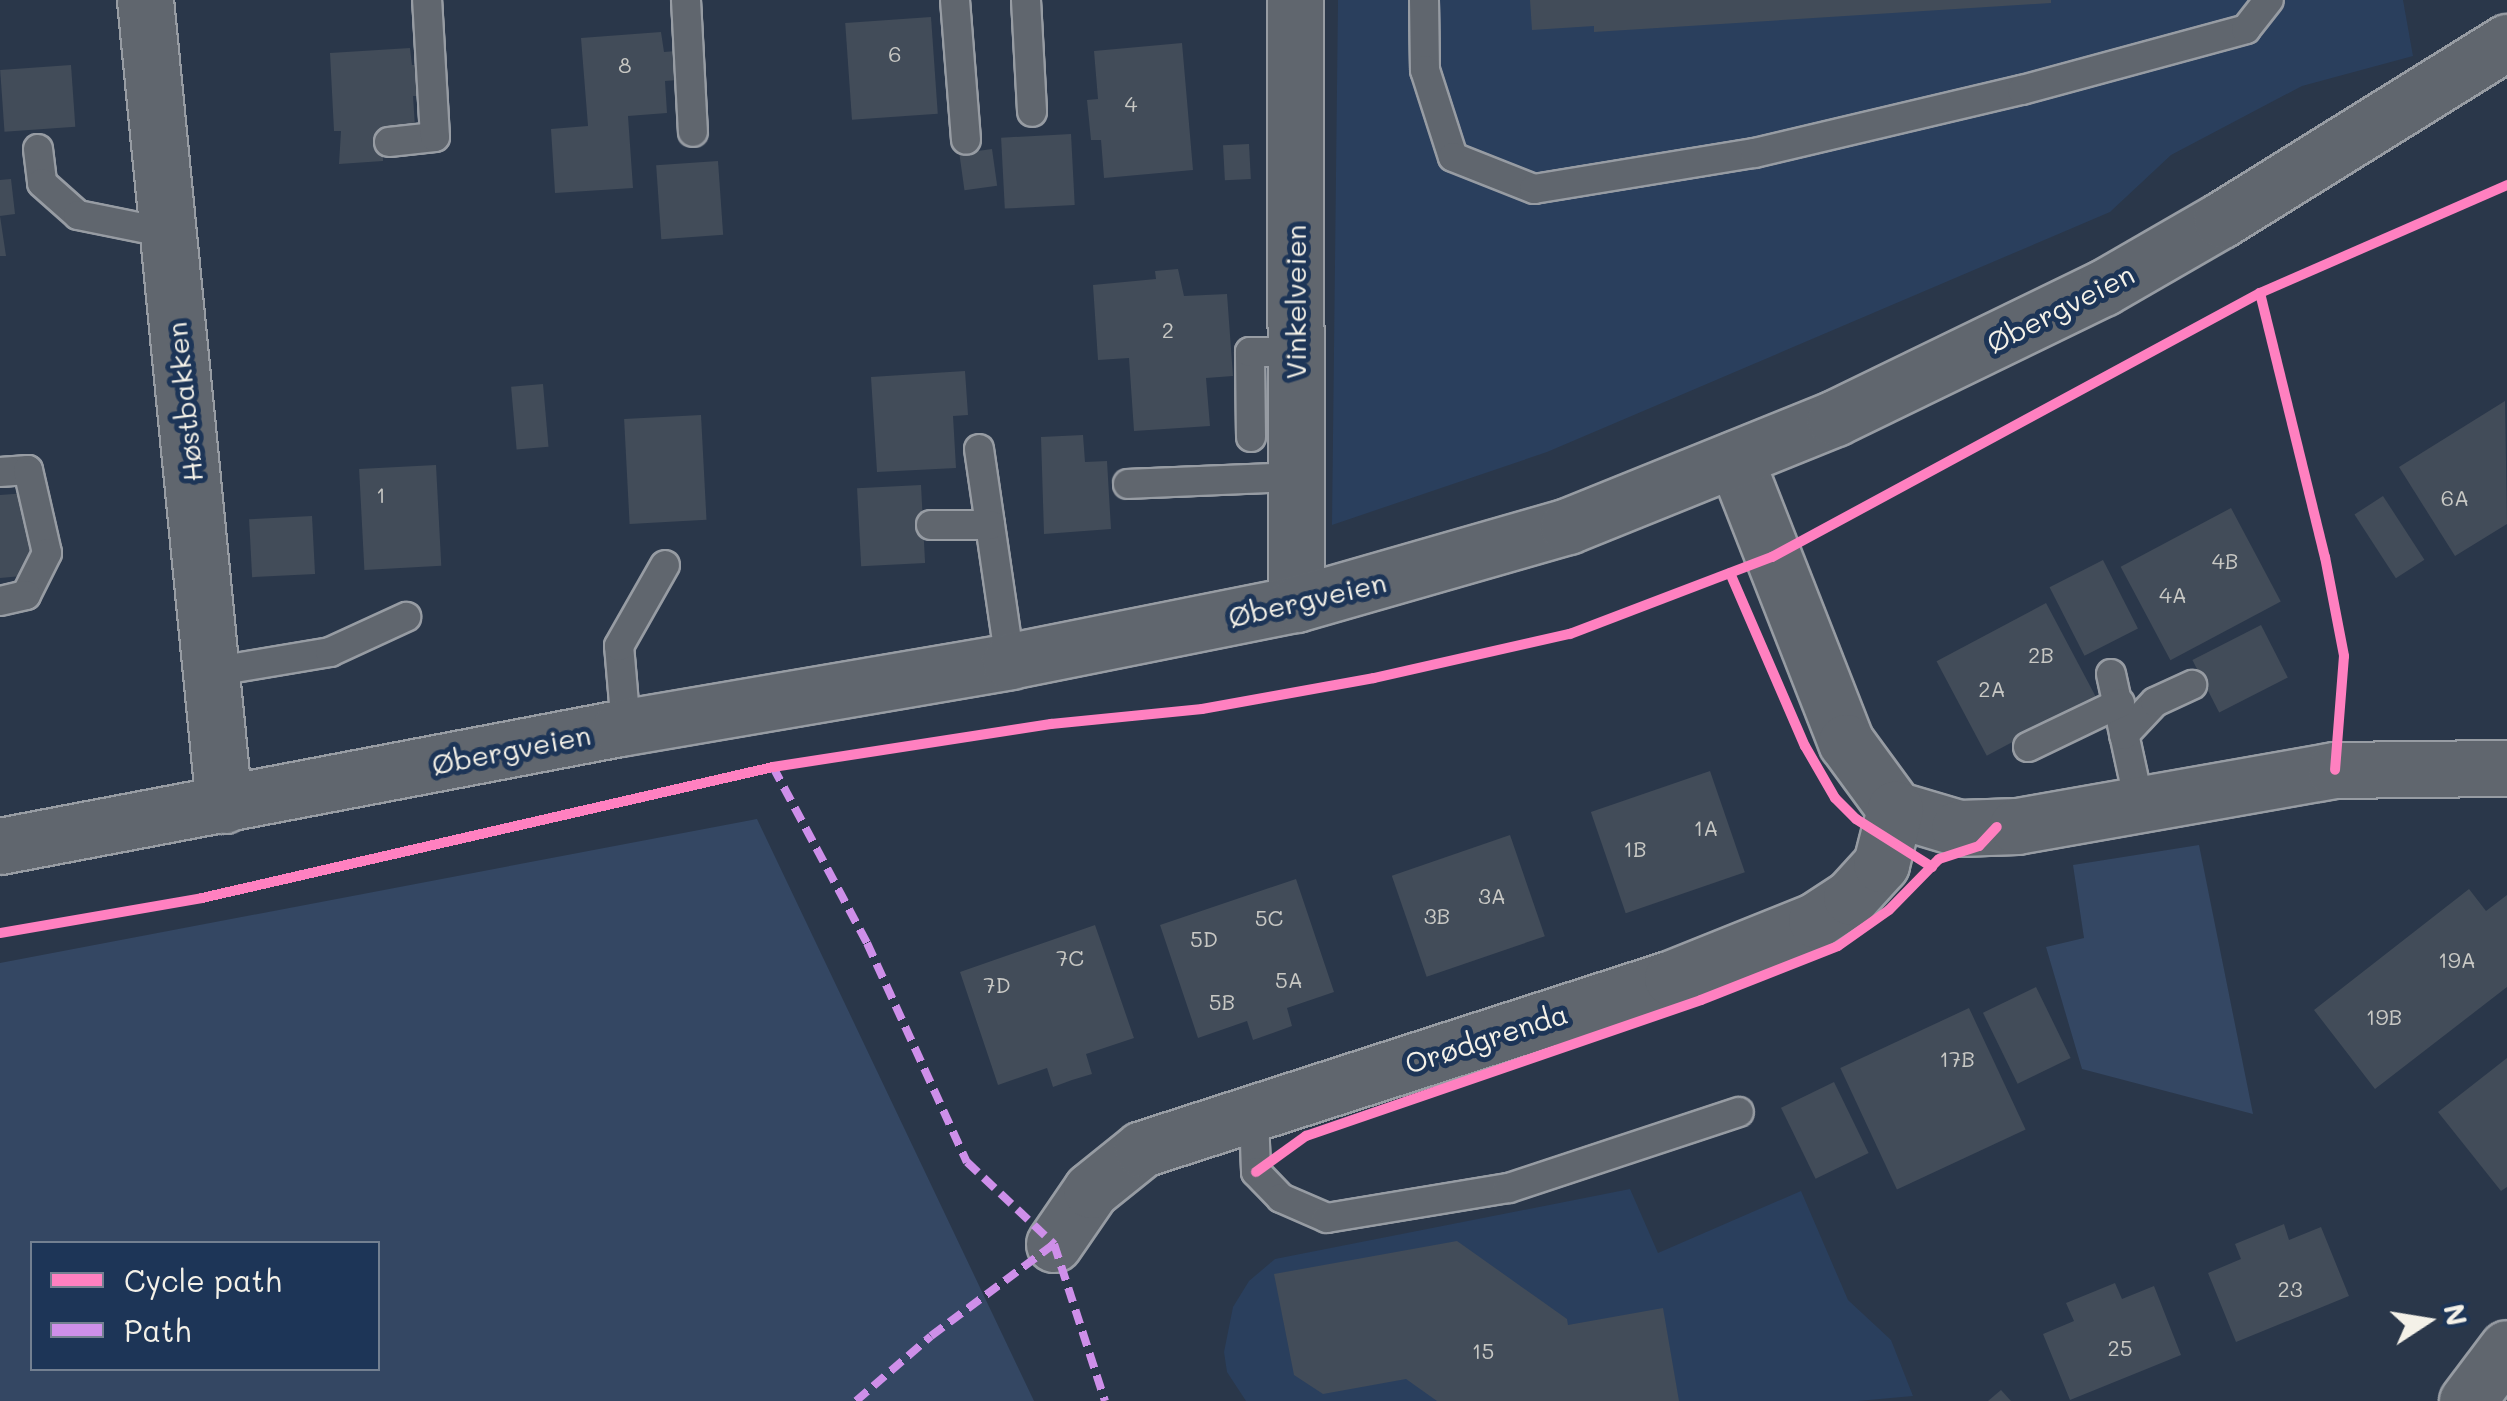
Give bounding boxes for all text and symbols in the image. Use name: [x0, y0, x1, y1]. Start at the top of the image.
house number: 6: [888, 41, 902, 67]
house number: 8: [618, 52, 632, 78]
house number: 4: [1125, 91, 1137, 117]
street label: Vinkelveien: [1278, 225, 1312, 379]
street label: Øbergveien: [1981, 256, 2139, 360]
house number: 2: [1162, 317, 1174, 343]
street label: Høstbakken: [159, 320, 209, 484]
house number: 1: [376, 482, 386, 508]
house number: 6A: [2441, 485, 2469, 511]
house number: 4B: [2212, 548, 2238, 574]
street label: Øbergveien: [1225, 564, 1389, 634]
house number: 4A: [2159, 582, 2187, 608]
house number: 2B: [2028, 642, 2054, 668]
house number: 2A: [1978, 676, 2006, 702]
street label: Øbergveien: [429, 717, 593, 781]
house number: 1A: [1693, 815, 1719, 841]
house number: 1B: [1623, 836, 1647, 862]
house number: 3A: [1478, 883, 1506, 909]
house number: 3B: [1424, 903, 1450, 929]
house number: 5C: [1255, 905, 1283, 931]
house number: 5D: [1190, 926, 1218, 952]
house number: 7C: [1056, 945, 1084, 971]
house number: 19A: [2438, 947, 2476, 973]
house number: 5A: [1275, 967, 1303, 993]
house number: 7D: [983, 972, 1011, 998]
house number: 5B: [1209, 989, 1235, 1015]
street label: Orødgrenda: [1400, 996, 1572, 1080]
house number: 19B: [2366, 1004, 2402, 1030]
house number: 17B: [1939, 1046, 1975, 1072]
legend: [30, 1241, 380, 1371]
text: Cycle path: [124, 1260, 282, 1300]
north arrow: [2377, 1271, 2477, 1371]
house number: 23: [2277, 1276, 2303, 1302]
text: N: [2437, 1301, 2476, 1329]
text: Path: [124, 1310, 191, 1350]
house number: 25: [2107, 1335, 2133, 1361]
house number: 15: [1472, 1338, 1494, 1364]

